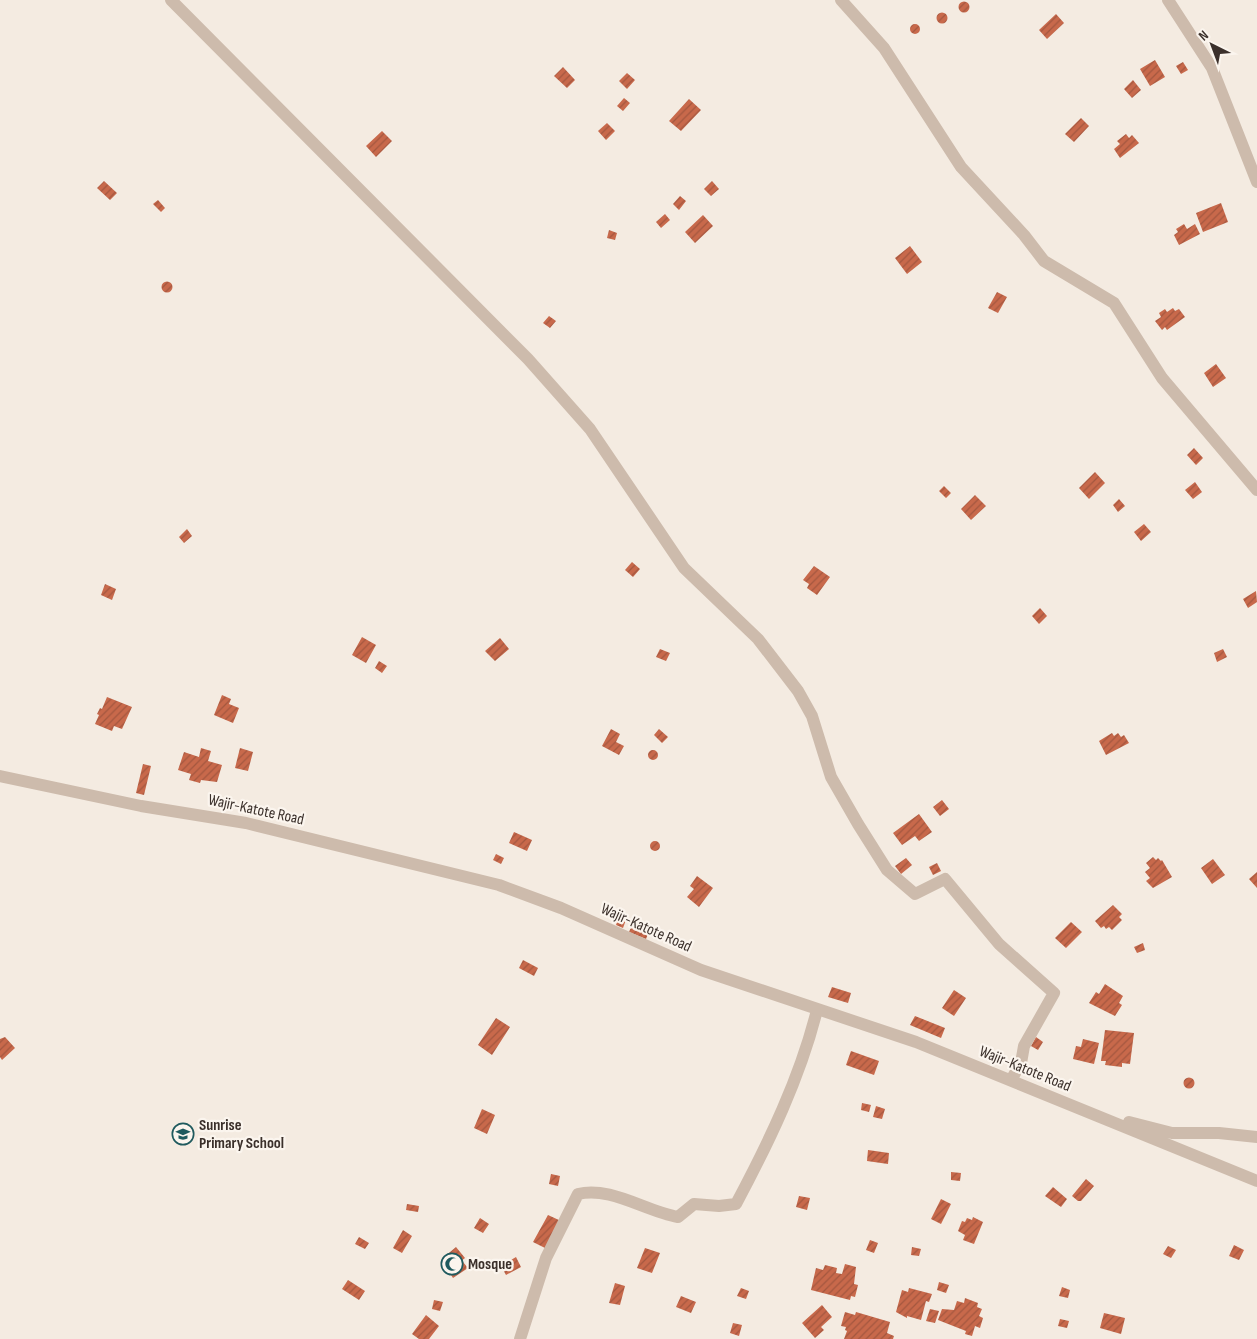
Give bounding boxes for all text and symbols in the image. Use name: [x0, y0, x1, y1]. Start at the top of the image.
north arrow: [1187, 20, 1237, 70]
text: N: [1195, 27, 1212, 45]
street label: Wajir-Katote Road: [206, 791, 306, 829]
street label: Wajir-Katote Road: [598, 899, 694, 957]
street label: Wajir-Katote Road: [976, 1042, 1074, 1096]
place label: Sunrise Primary School: [199, 1116, 284, 1153]
school or university icon: Sunrise Primary School: [171, 1122, 195, 1146]
mosque icon: Mosque: [440, 1252, 464, 1276]
place label: Mosque: [468, 1255, 512, 1274]

